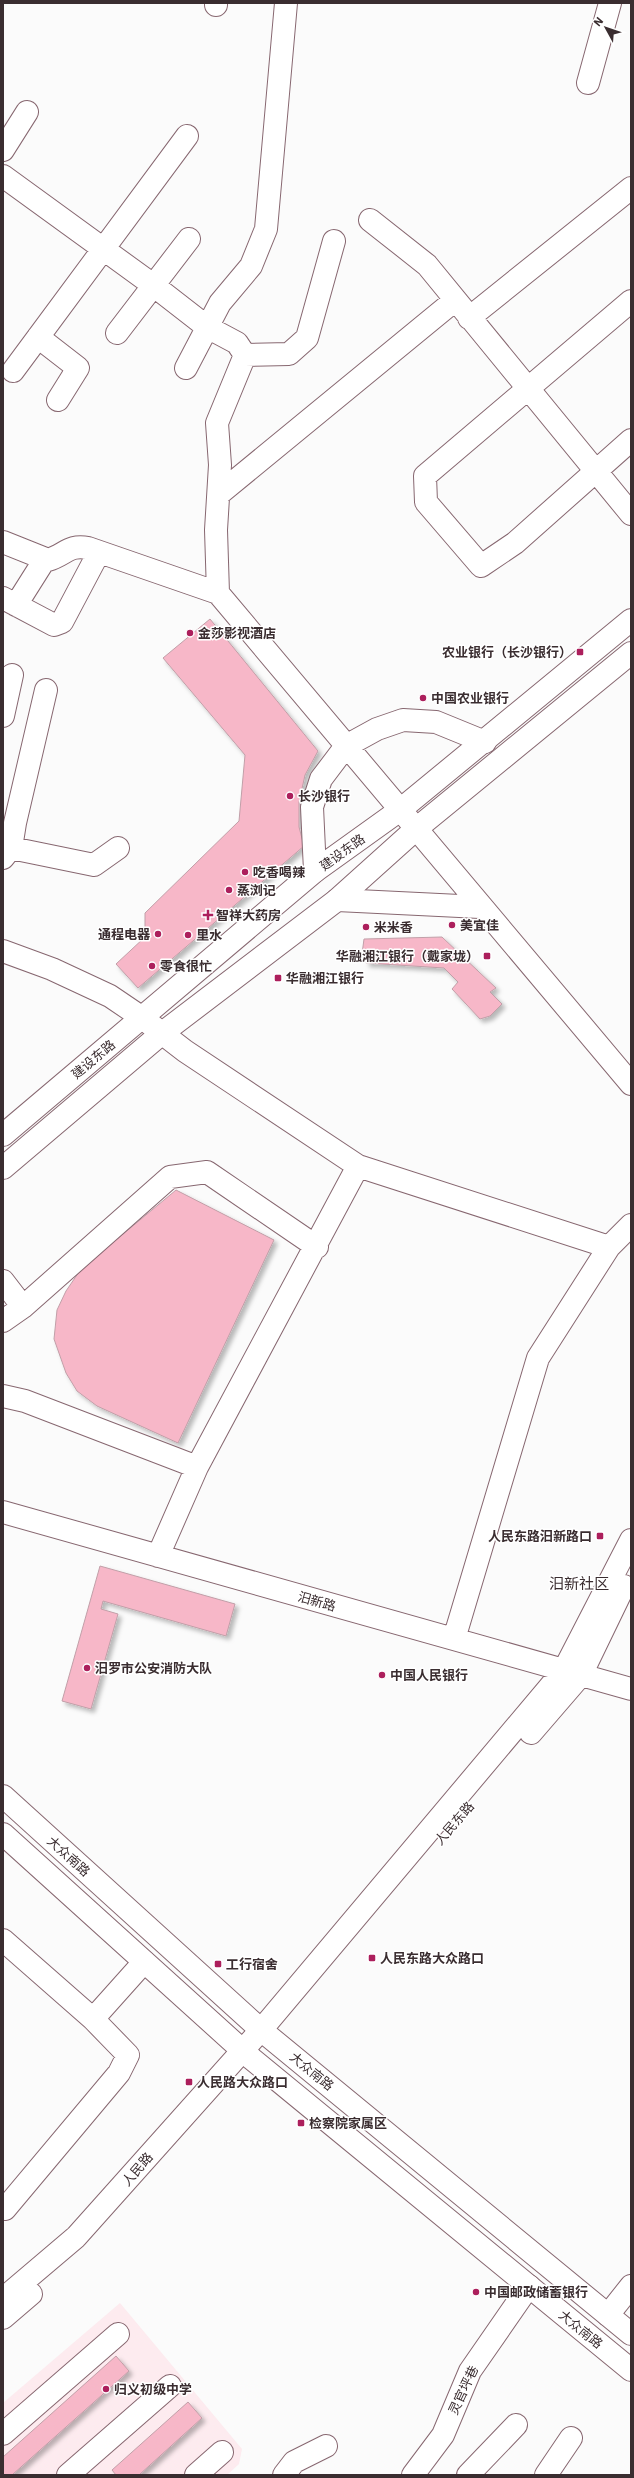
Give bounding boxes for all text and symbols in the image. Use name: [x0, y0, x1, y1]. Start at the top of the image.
north arrow: [586, 8, 626, 48]
text: N: [590, 14, 606, 29]
place label: 金莎影视酒店: [198, 625, 276, 642]
marker: 金莎影视酒店: [185, 628, 195, 638]
place label: 农业银行（长沙银行）: [442, 644, 572, 661]
marker: 农业银行（长沙银行）: [575, 647, 585, 657]
place label: 中国农业银行: [431, 690, 509, 707]
marker: 中国农业银行: [418, 693, 428, 703]
place label: 长沙银行: [298, 788, 350, 805]
marker: 长沙银行: [285, 791, 295, 801]
street label: 建设东路: [316, 830, 368, 875]
place label: 吃香喝辣: [253, 864, 306, 881]
marker: 吃香喝辣: [240, 867, 250, 877]
place label: 蒸浏记: [237, 882, 276, 899]
marker: 蒸浏记: [224, 885, 234, 895]
place label: 智祥大药房: [216, 907, 281, 924]
marker: 智祥大药房: [203, 910, 213, 920]
place label: 美宜佳: [460, 917, 499, 934]
place label: 米米香: [374, 919, 413, 936]
marker: 美宜佳: [447, 920, 457, 930]
marker: 米米香: [361, 922, 371, 932]
place label: 通程电器: [98, 926, 151, 943]
place label: 里水: [196, 927, 222, 944]
marker: 通程电器: [153, 929, 163, 939]
marker: 里水: [183, 930, 193, 940]
place label: 华融湘江银行（戴家垅）: [336, 948, 479, 965]
marker: 华融湘江银行（戴家垅）: [482, 951, 492, 961]
place label: 零食很忙: [160, 958, 212, 975]
marker: 零食很忙: [147, 961, 157, 971]
place label: 华融湘江银行: [286, 970, 364, 987]
marker: 华融湘江银行: [273, 973, 283, 983]
street label: 建设东路: [68, 1036, 119, 1083]
place label: 人民东路汨新路口: [488, 1528, 592, 1545]
marker: 人民东路汨新路口: [595, 1531, 605, 1541]
district label: 汨新社区: [549, 1574, 609, 1593]
street label: 汨新路: [296, 1588, 338, 1615]
place label: 汨罗市公安消防大队: [95, 1660, 212, 1677]
marker: 汨罗市公安消防大队: [82, 1663, 92, 1673]
place label: 中国人民银行: [390, 1667, 468, 1684]
marker: 中国人民银行: [377, 1670, 387, 1680]
street label: 人民东路: [431, 1798, 478, 1849]
street label: 大众南路: [44, 1833, 94, 1880]
place label: 人民东路大众路口: [380, 1950, 484, 1967]
marker: 人民东路大众路口: [367, 1953, 377, 1963]
place label: 工行宿舍: [226, 1956, 278, 1973]
marker: 工行宿舍: [213, 1959, 223, 1969]
street label: 大众南路: [286, 2048, 337, 2094]
place label: 人民路大众路口: [197, 2074, 288, 2091]
marker: 人民路大众路口: [184, 2077, 194, 2087]
place label: 检察院家属区: [309, 2115, 387, 2132]
marker: 检察院家属区: [296, 2118, 306, 2128]
street label: 人民路: [118, 2149, 157, 2190]
place label: 中国邮政储蓄银行: [484, 2284, 588, 2301]
marker: 中国邮政储蓄银行: [471, 2287, 481, 2297]
street label: 大众南路: [555, 2306, 606, 2352]
street label: 灵官坪巷: [445, 2363, 482, 2417]
place label: 归义初级中学: [114, 2381, 192, 2398]
marker: 归义初级中学: [101, 2384, 111, 2394]

